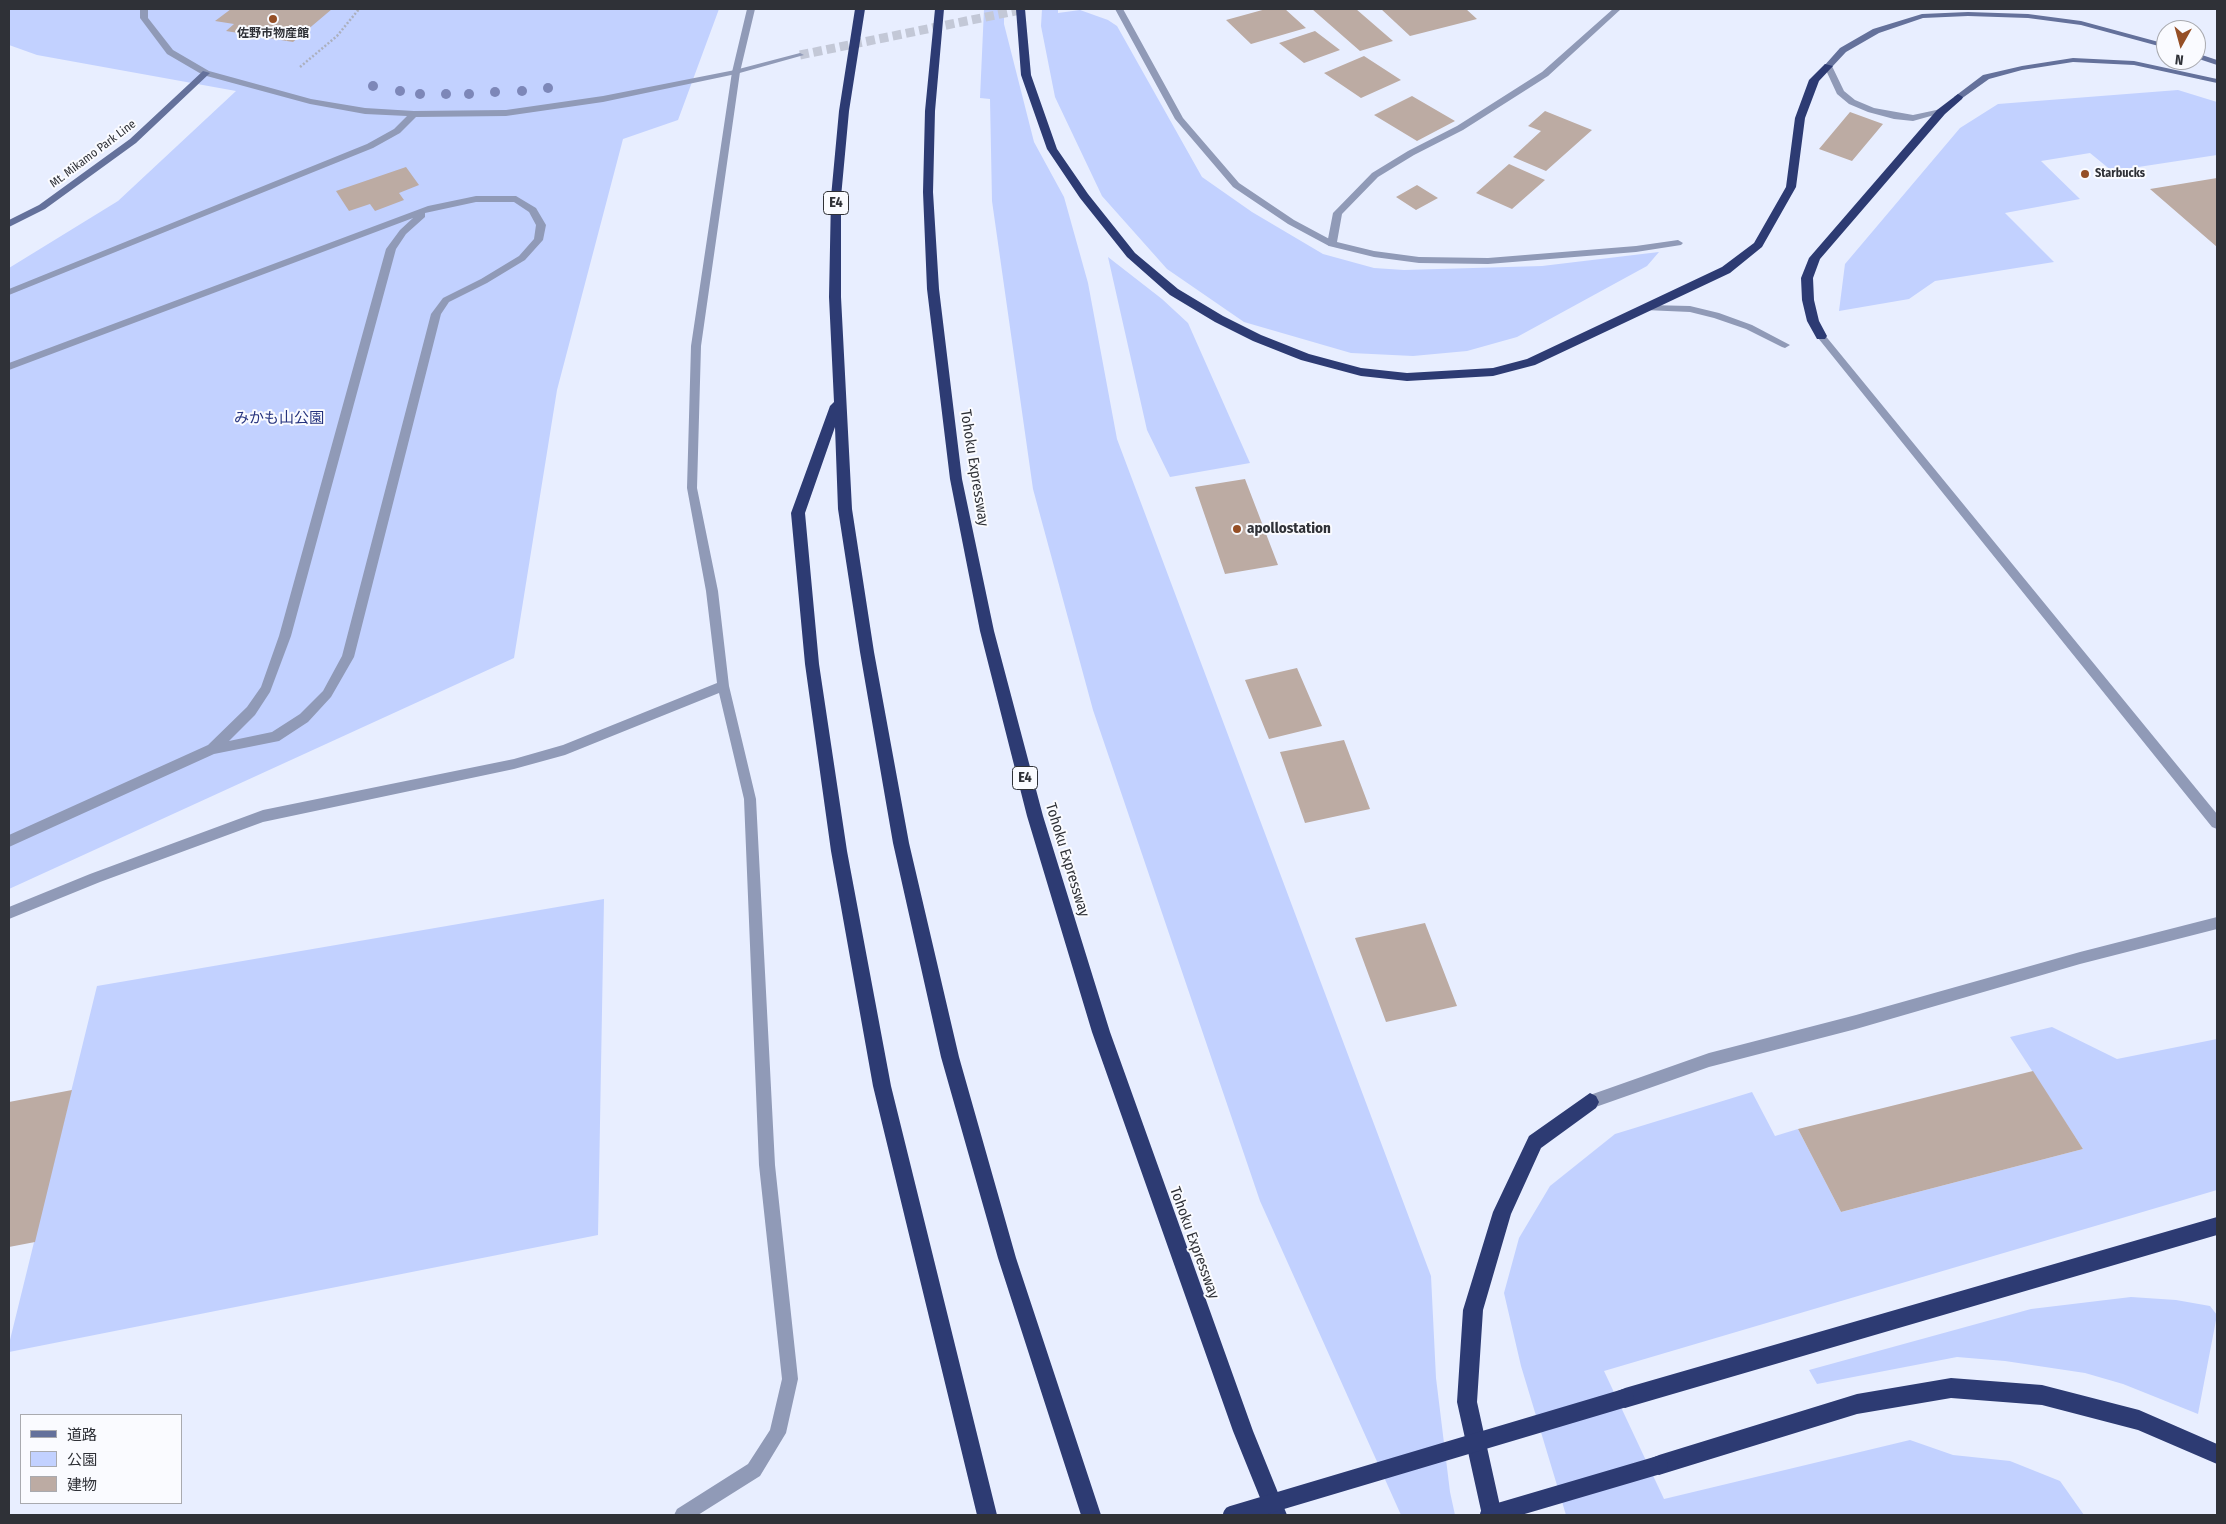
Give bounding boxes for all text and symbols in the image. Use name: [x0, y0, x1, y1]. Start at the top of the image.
marker: 佐野市物産館: [267, 13, 279, 25]
north arrow: [2156, 20, 2206, 70]
place label: 佐野市物産館: [237, 27, 309, 41]
text: N: [2174, 50, 2184, 68]
street label: Mt. Mikamo Park Line: [47, 117, 139, 191]
place label: Starbucks: [2095, 167, 2145, 181]
marker: Starbucks: [2079, 168, 2091, 180]
road number: E4: [824, 192, 848, 214]
street label: Tohoku Expressway: [956, 408, 992, 528]
park label: みかも山公園: [234, 410, 324, 428]
place label: apollostation: [1247, 520, 1331, 538]
marker: apollostation: [1231, 523, 1243, 535]
road number: E4: [1012, 766, 1038, 790]
street label: Tohoku Expressway: [1041, 801, 1093, 919]
street label: Tohoku Expressway: [1165, 1185, 1223, 1301]
legend: [20, 1414, 182, 1504]
text: 道路: [67, 1426, 97, 1444]
text: 公園: [67, 1451, 97, 1469]
text: 建物: [67, 1476, 97, 1494]

